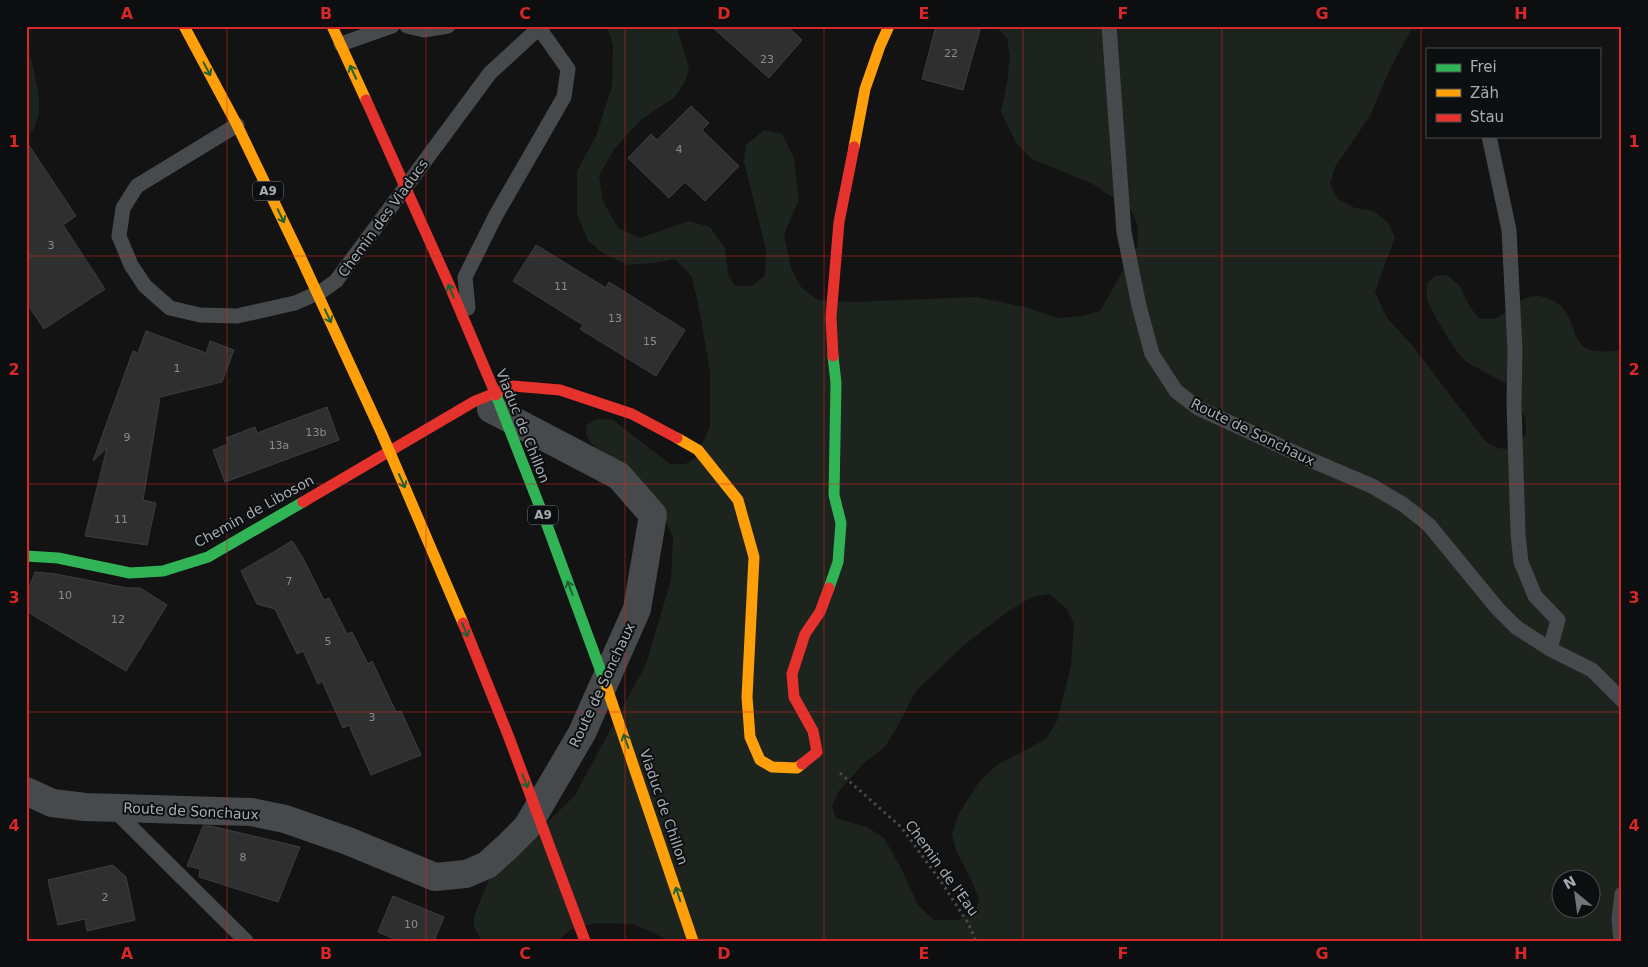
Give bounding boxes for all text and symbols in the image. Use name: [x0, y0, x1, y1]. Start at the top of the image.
text: A: [121, 4, 134, 23]
text: B: [320, 4, 332, 23]
text: C: [519, 4, 531, 23]
text: D: [717, 4, 731, 23]
text: E: [919, 4, 929, 23]
text: F: [1118, 4, 1128, 23]
text: G: [1315, 4, 1329, 23]
text: H: [1514, 4, 1528, 23]
house number: 22: [944, 47, 958, 60]
legend: [1426, 48, 1600, 138]
house number: 23: [760, 53, 774, 66]
text: Frei: [1470, 58, 1497, 76]
one-way arrow: [202, 62, 212, 77]
one-way arrow: [348, 65, 358, 80]
text: Zäh: [1470, 84, 1499, 102]
text: Stau: [1470, 108, 1504, 126]
text: 1: [8, 132, 20, 151]
text: 1: [1628, 132, 1640, 151]
house number: 4: [676, 143, 683, 156]
street label: Chemin des Viaducs: [335, 156, 431, 280]
road number: A9: [253, 182, 283, 200]
one-way arrow: [277, 208, 286, 223]
house number: 3: [48, 239, 55, 252]
house number: 11: [554, 280, 568, 293]
one-way arrow: [446, 284, 456, 299]
one-way arrow: [324, 308, 334, 323]
house number: 13: [608, 312, 622, 325]
house number: 15: [643, 335, 657, 348]
text: 2: [8, 360, 20, 379]
text: 2: [1628, 360, 1640, 379]
house number: 1: [174, 362, 181, 375]
street label: Viaduc de Chillon: [493, 367, 553, 485]
street label: Route de Sonchaux: [1189, 395, 1317, 469]
house number: 13b: [306, 426, 327, 439]
house number: 9: [124, 431, 131, 444]
house number: 13a: [269, 439, 289, 452]
street label: Chemin de Liboson: [192, 472, 316, 550]
one-way arrow: [397, 473, 407, 488]
road number: A9: [528, 506, 558, 524]
house number: 11: [114, 513, 128, 526]
house number: 7: [286, 575, 293, 588]
one-way arrow: [565, 581, 574, 596]
text: 3: [8, 588, 20, 607]
text: 3: [1628, 588, 1640, 607]
house number: 10: [58, 589, 72, 602]
house number: 12: [111, 613, 125, 626]
street label: Route de Sonchaux: [566, 620, 638, 750]
one-way arrow: [461, 622, 470, 637]
house number: 5: [325, 635, 332, 648]
house number: 3: [369, 711, 376, 724]
one-way arrow: [621, 733, 630, 749]
street label: Viaduc de Chillon: [637, 747, 691, 867]
one-way arrow: [521, 773, 530, 788]
street label: Route de Sonchaux: [123, 799, 259, 823]
text: 4: [8, 816, 20, 835]
text: 4: [1628, 816, 1640, 835]
street label: Chemin de l'Eau: [902, 817, 982, 919]
house number: 8: [240, 851, 247, 864]
north arrow: [1550, 870, 1600, 920]
text: N: [1561, 873, 1579, 892]
one-way arrow: [673, 887, 682, 903]
house number: 2: [102, 891, 109, 904]
house number: 10: [404, 918, 418, 931]
text: A: [121, 944, 134, 963]
text: B: [320, 944, 332, 963]
text: C: [519, 944, 531, 963]
text: D: [717, 944, 731, 963]
text: E: [919, 944, 929, 963]
text: F: [1118, 944, 1128, 963]
text: G: [1315, 944, 1329, 963]
text: H: [1514, 944, 1528, 963]

